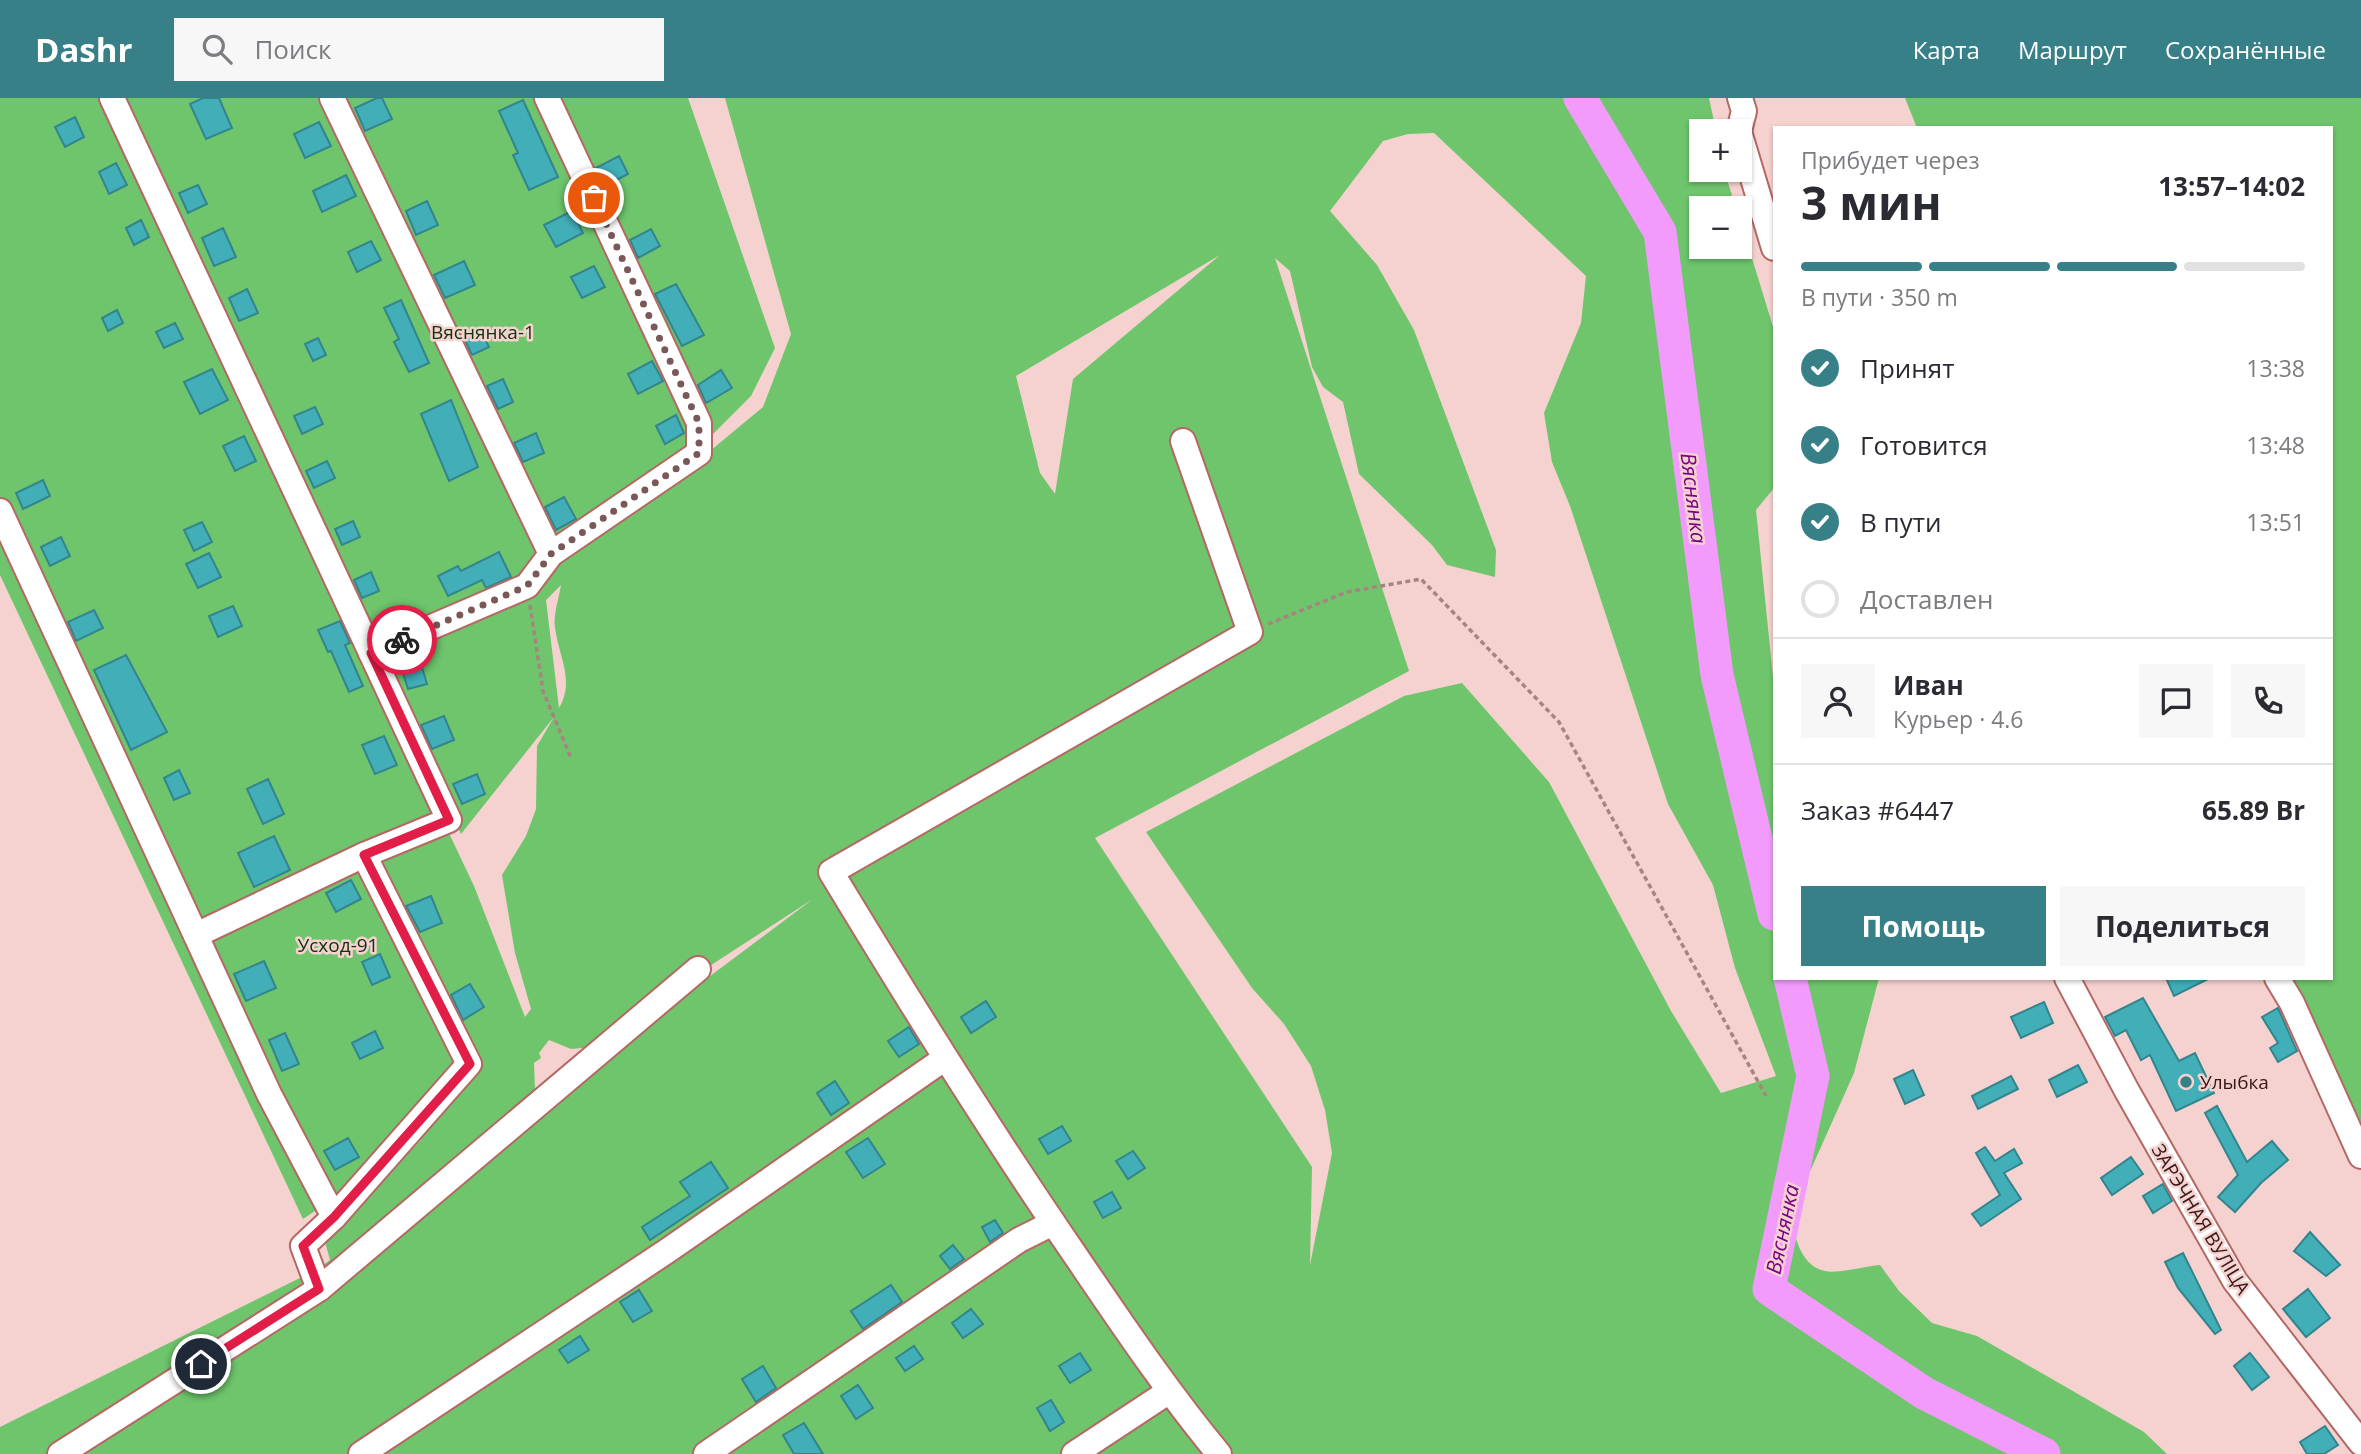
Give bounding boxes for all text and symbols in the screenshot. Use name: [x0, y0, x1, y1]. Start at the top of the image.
search box: [174, 18, 664, 81]
text: Dashr: [35, 27, 132, 72]
icon: search: [198, 30, 236, 68]
text: Поиск: [254, 31, 331, 67]
text: Карта: [1913, 33, 1980, 66]
text: Маршрут: [2018, 33, 2127, 66]
text: Сохранённые: [2165, 33, 2326, 66]
map controls: [1689, 119, 1752, 259]
button: +: [1689, 119, 1752, 182]
text: Прибудет через: [1801, 144, 1980, 176]
pin: [564, 168, 624, 228]
text: 13:57–14:02: [2158, 168, 2305, 204]
text: 3 мин: [1801, 171, 1942, 233]
icon: bag: [575, 179, 613, 217]
button: −: [1689, 196, 1752, 259]
text: В пути · 350 m: [1801, 281, 1958, 313]
park label: Вяснянка-1: [431, 319, 535, 345]
icon: check: [1801, 349, 1839, 387]
text: Принят: [1860, 350, 1954, 386]
text: 13:38: [2246, 352, 2305, 384]
icon: check: [1801, 426, 1839, 464]
text: Готовится: [1860, 427, 1988, 463]
text: 13:48: [2246, 429, 2305, 461]
water label: Вяснянка: [1675, 451, 1713, 545]
icon: check: [1801, 503, 1839, 541]
text: В пути: [1860, 504, 1941, 540]
text: 13:51: [2246, 506, 2305, 538]
text: Доставлен: [1860, 581, 1993, 617]
courier: [367, 605, 437, 675]
icon: bike: [383, 621, 421, 659]
button: person: [1801, 664, 1875, 738]
button: chat: [2139, 664, 2213, 738]
button: phone: [2231, 664, 2305, 738]
text: Иван: [1893, 667, 1964, 703]
text: Курьер · 4.6: [1893, 703, 2024, 735]
text: Заказ #6447: [1801, 792, 1954, 828]
text: 65.89 Br: [2202, 792, 2305, 828]
button: Помощь: [1801, 886, 2046, 966]
button: Поделиться: [2060, 886, 2305, 966]
park label: Усход-91: [298, 932, 378, 958]
place label: Улыбка: [2200, 1069, 2269, 1095]
marker: Улыбка: [2178, 1074, 2194, 1090]
street label: ЗАРЭЧНАЯ ВУЛІЦА: [2146, 1139, 2256, 1299]
water label: Вяснянка: [1759, 1181, 1805, 1277]
pin: [171, 1334, 231, 1394]
icon: home: [182, 1345, 220, 1383]

